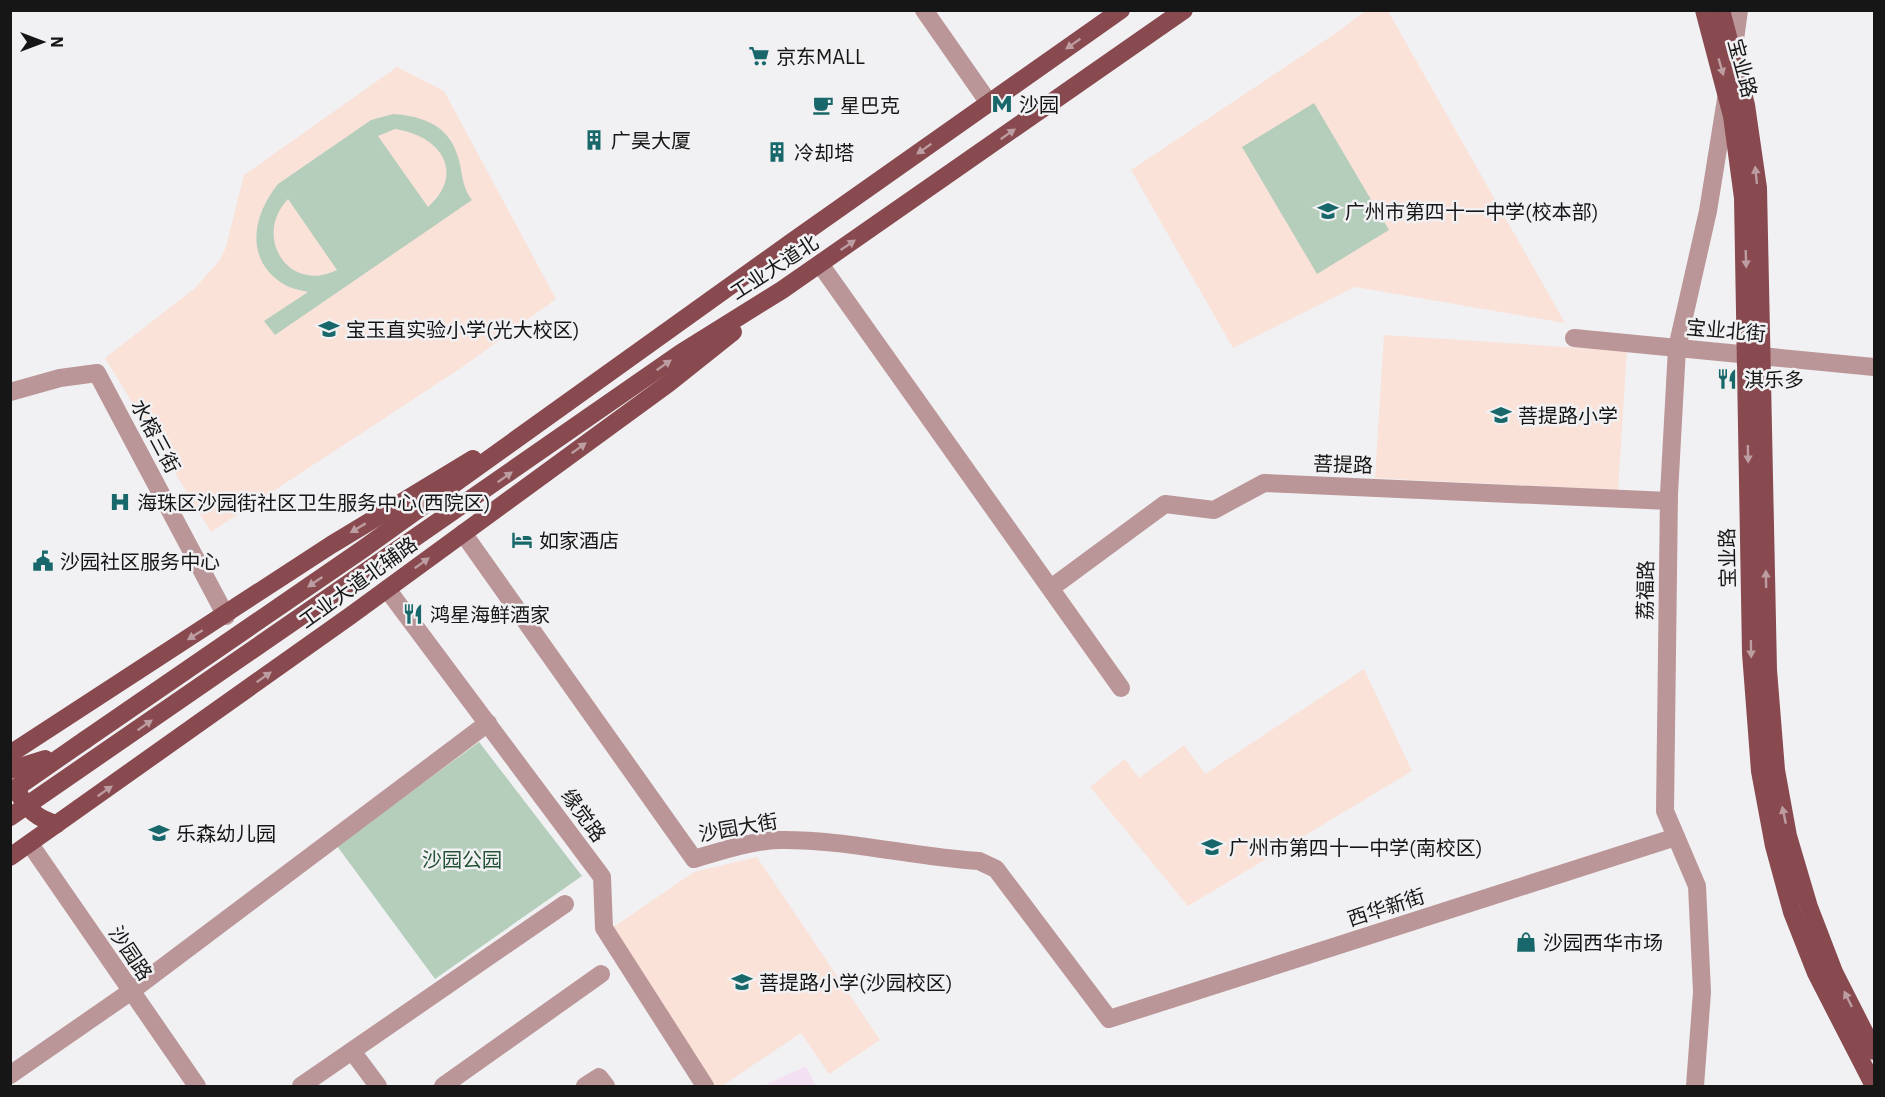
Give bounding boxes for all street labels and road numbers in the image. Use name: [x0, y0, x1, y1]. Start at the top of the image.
street label: 宝业路: [1722, 36, 1764, 100]
street label: 工业大道北: [725, 228, 823, 306]
street label: 宝业北街: [1685, 313, 1767, 347]
street label: 水榕三街: [125, 394, 187, 478]
street label: 菩提路: [1313, 449, 1373, 479]
street label: 宝业路: [1713, 528, 1741, 588]
street label: 工业大道北辅路: [293, 530, 423, 634]
street label: 荔福路: [1631, 560, 1659, 620]
street label: 缘觉路: [555, 783, 613, 847]
street label: 沙园大街: [696, 807, 780, 847]
street label: 西华新街: [1344, 882, 1428, 932]
street label: 沙园路: [103, 921, 159, 985]

